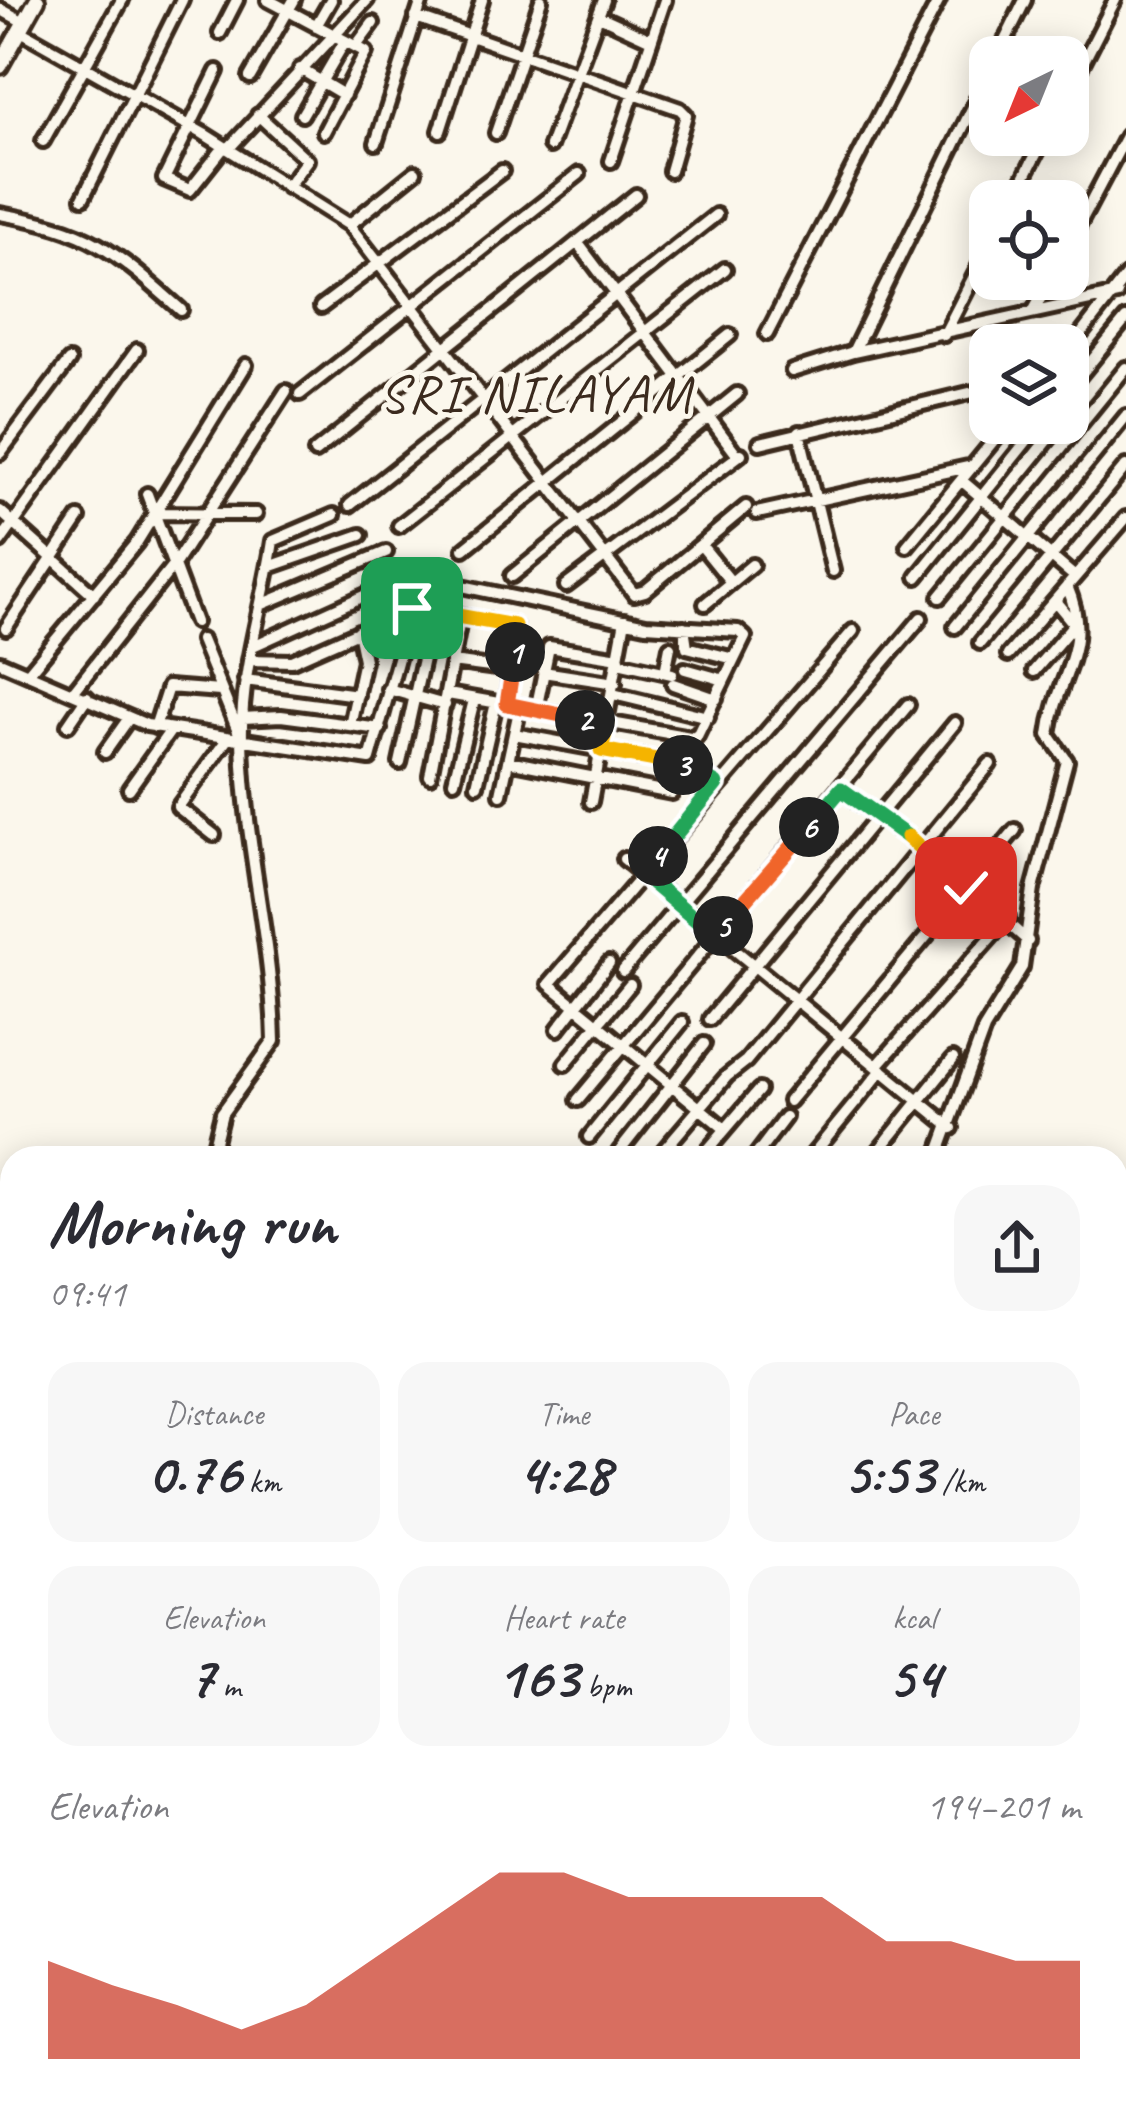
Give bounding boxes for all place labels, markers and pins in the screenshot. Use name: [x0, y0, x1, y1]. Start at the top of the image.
pin: [361, 557, 463, 659]
pin: 1: [485, 622, 545, 682]
pin: 2: [555, 690, 615, 750]
pin: 3: [653, 735, 713, 795]
pin: 6: [779, 797, 839, 857]
pin: 4: [628, 826, 688, 886]
pin: [915, 837, 1017, 939]
pin: 5: [693, 896, 753, 956]

